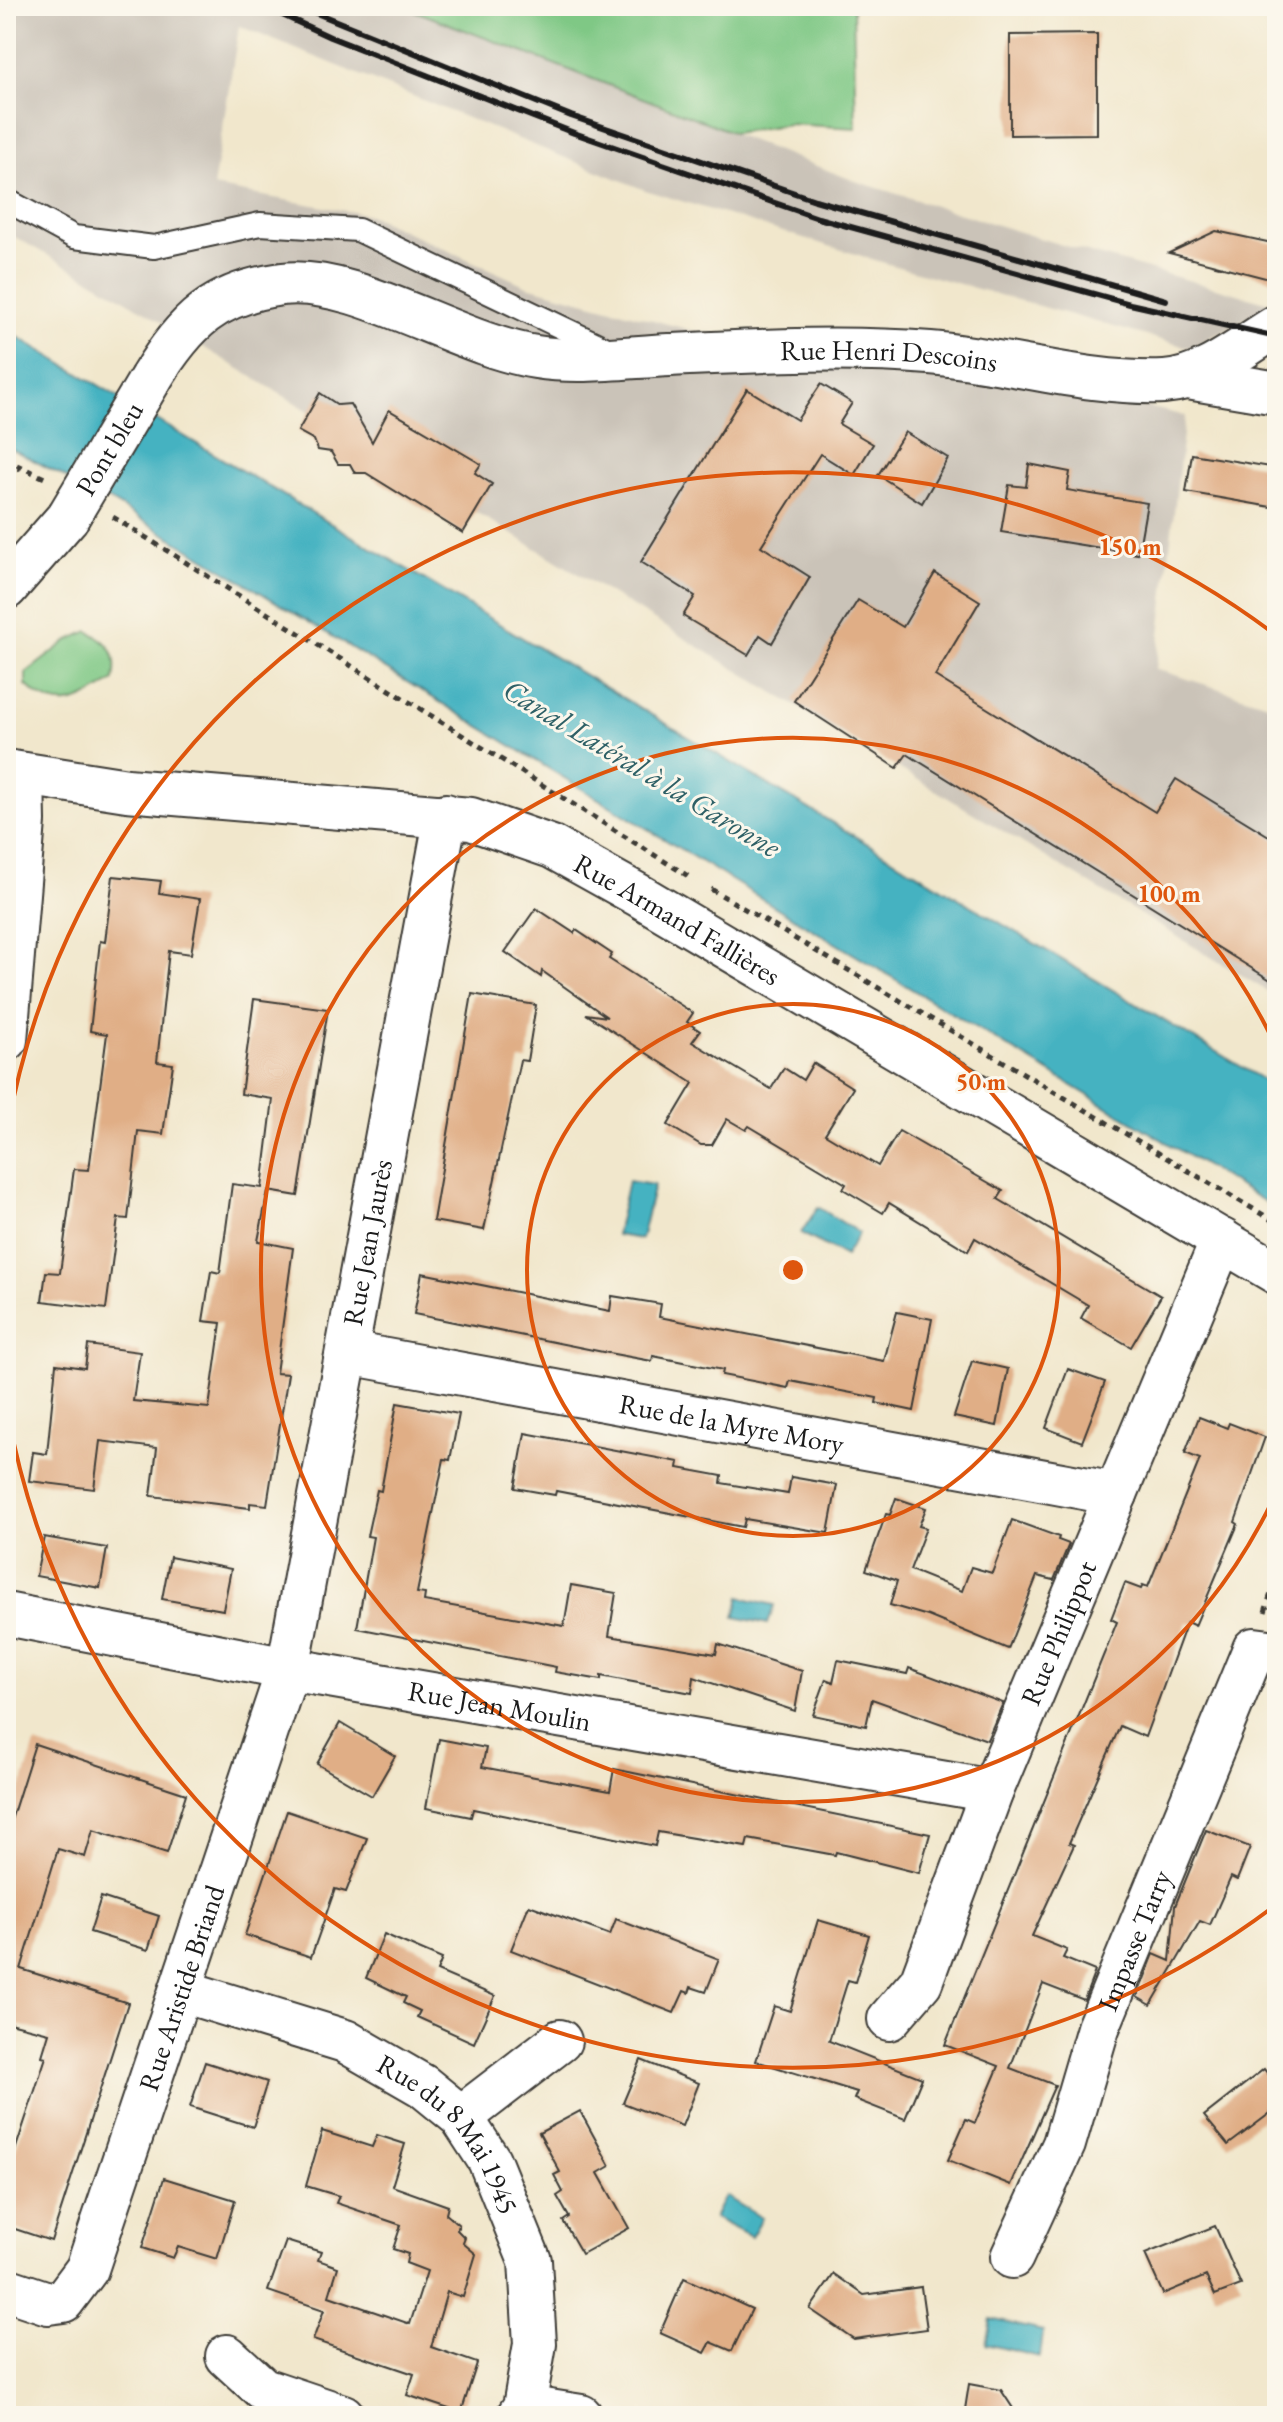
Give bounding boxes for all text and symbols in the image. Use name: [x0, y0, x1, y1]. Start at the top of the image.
street label: Rue Henri Descoins: [780, 331, 1000, 380]
street label: Pont bleu: [67, 394, 151, 502]
text: 150 m: [1098, 531, 1162, 562]
water label: Canal Latéral à la Garonne: [496, 670, 788, 867]
street label: Rue Armand Fallières: [568, 845, 787, 993]
text: 100 m: [1137, 878, 1201, 909]
text: 50 m: [956, 1066, 1006, 1097]
street label: Rue Jean Jaurès: [334, 1156, 400, 1328]
centre of rings: [779, 1256, 807, 1284]
street label: Rue de la Myre Mory: [616, 1385, 848, 1462]
street label: Rue Philippot: [1012, 1555, 1104, 1711]
street label: Rue Jean Moulin: [405, 1672, 594, 1739]
street label: Impasse Tarry: [1089, 1864, 1179, 2016]
street label: Rue Aristide Briand: [130, 1879, 233, 2095]
street label: Rue du 8 Mai 1945: [371, 2045, 527, 2219]

